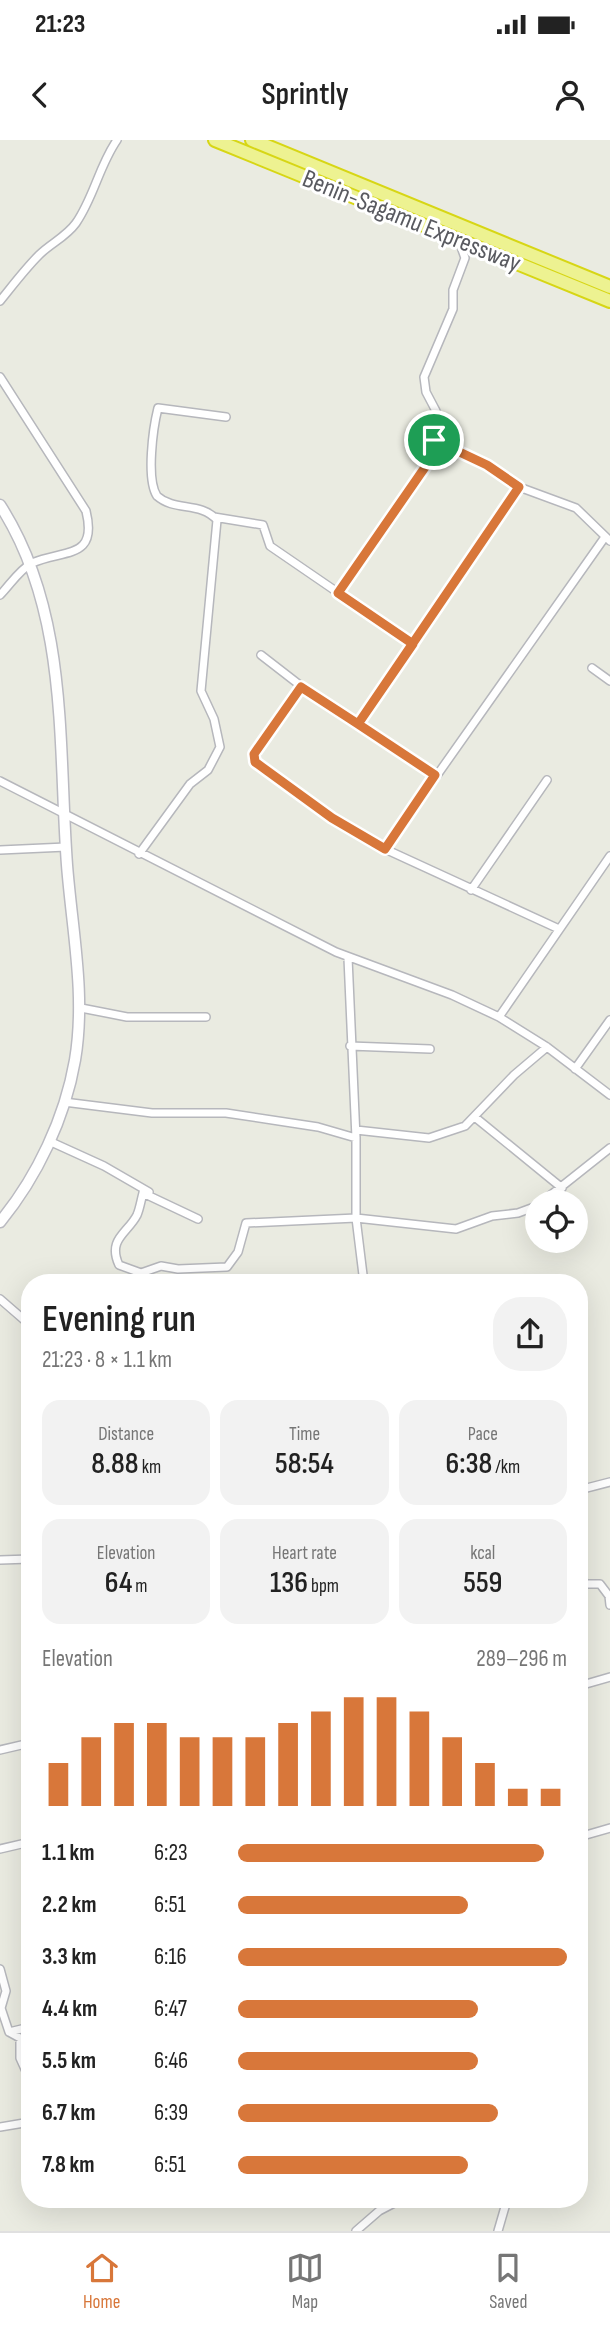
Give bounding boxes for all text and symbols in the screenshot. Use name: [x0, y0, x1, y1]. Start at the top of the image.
text: 21:23: [35, 9, 85, 40]
text: Sprintly: [261, 75, 349, 114]
icon: back: [21, 76, 59, 114]
icon: person: [551, 76, 589, 114]
street label: Benin-Sagamu Expressway: [298, 163, 525, 279]
pin: [404, 410, 464, 470]
icon: arrive: [415, 421, 453, 459]
map controls: [525, 1190, 588, 1253]
button: locate: [525, 1190, 588, 1253]
text: Evening run: [42, 1297, 196, 1342]
button: share: [493, 1297, 567, 1371]
text: 21:23 · 8 × 1.1 km: [42, 1346, 172, 1374]
text: Distance: [98, 1423, 154, 1446]
text: Time: [289, 1423, 320, 1446]
text: Pace: [468, 1423, 498, 1446]
text: 8.88: [91, 1446, 139, 1482]
text: 58:54: [275, 1446, 334, 1482]
text: 6:38: [446, 1446, 492, 1482]
text: km: [139, 1456, 161, 1479]
text: /km: [492, 1456, 520, 1479]
text: Elevation: [97, 1542, 155, 1565]
text: Heart rate: [272, 1542, 337, 1565]
text: kcal: [470, 1542, 495, 1565]
text: 64: [105, 1565, 132, 1601]
text: 136: [270, 1565, 308, 1601]
text: 559: [463, 1565, 502, 1601]
text: m: [132, 1575, 148, 1598]
text: bpm: [308, 1575, 339, 1598]
text: Elevation: [42, 1645, 113, 1673]
text: 289–296 m: [476, 1645, 567, 1673]
text: 1.1 km: [42, 1839, 95, 1867]
text: 6:23: [154, 1839, 188, 1867]
text: 2.2 km: [42, 1891, 96, 1919]
text: 6:51: [154, 1891, 186, 1919]
text: 3.3 km: [42, 1943, 96, 1971]
text: 6:16: [154, 1943, 187, 1971]
text: 4.4 km: [42, 1995, 97, 2023]
text: 6:47: [154, 1995, 187, 2023]
text: 5.5 km: [42, 2047, 96, 2075]
text: 6:46: [154, 2047, 188, 2075]
text: 6.7 km: [42, 2099, 95, 2127]
text: 6:39: [154, 2099, 188, 2127]
text: 7.8 km: [42, 2151, 94, 2179]
text: 6:51: [154, 2151, 186, 2179]
tab: Home: [83, 2249, 121, 2314]
tab: Map: [286, 2249, 324, 2314]
tab: Saved: [489, 2249, 527, 2314]

